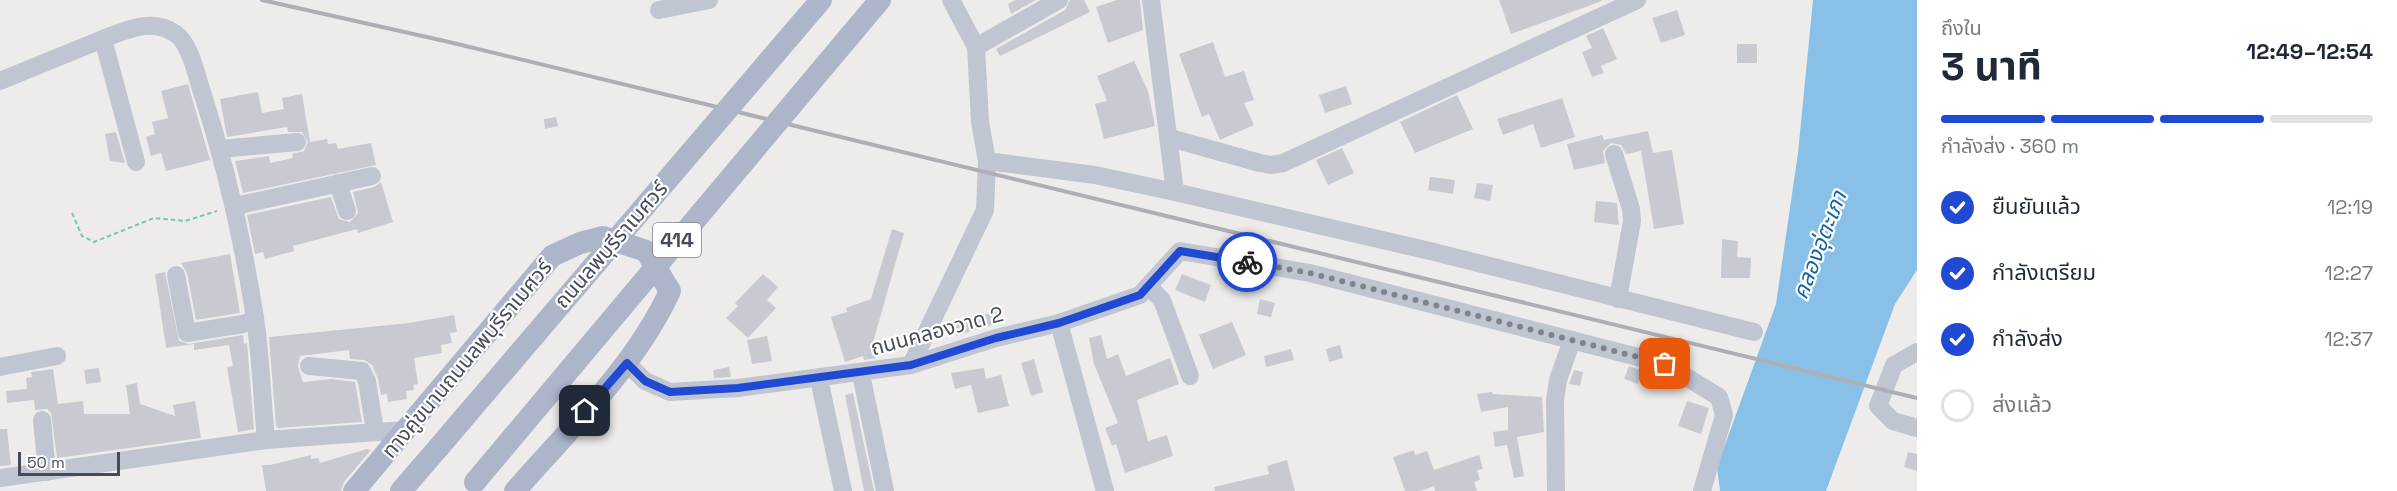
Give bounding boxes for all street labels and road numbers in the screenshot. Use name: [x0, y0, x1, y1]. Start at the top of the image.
street label: ถนนลพบุรีราเมศวร์: [548, 175, 674, 314]
road number: 414: [653, 223, 701, 257]
street label: ทางคู่ขนานถนนลพบุรีราเมศวร์: [376, 253, 558, 463]
street label: ถนนคลองวาด 2: [867, 300, 1006, 361]

